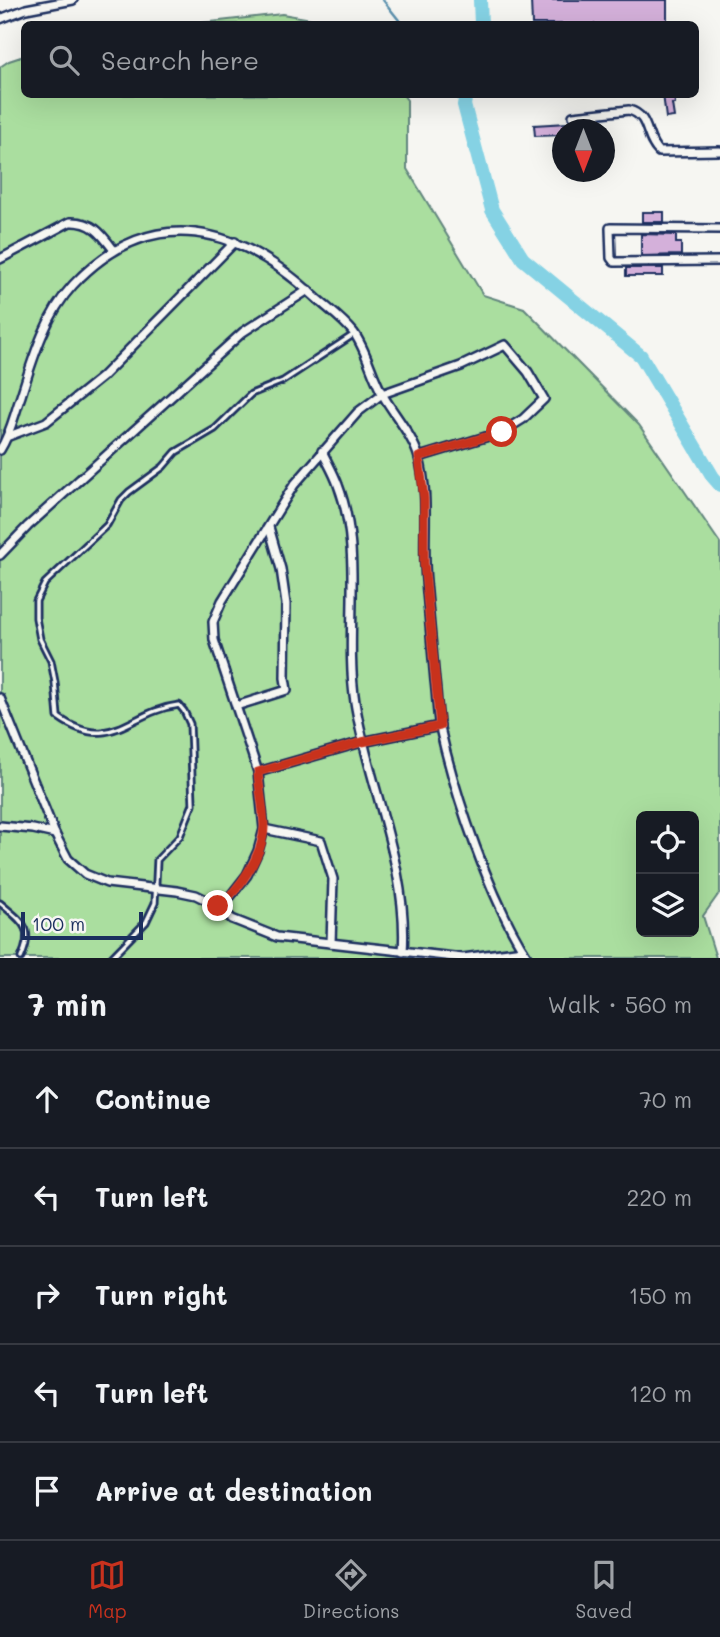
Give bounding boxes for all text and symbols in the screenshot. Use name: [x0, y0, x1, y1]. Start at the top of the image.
search box: [21, 21, 699, 98]
icon: search: [45, 41, 83, 79]
text: Search here: [101, 43, 259, 77]
north arrow: [552, 119, 615, 182]
route start: [486, 416, 517, 447]
map controls: [636, 811, 699, 937]
button: locate: [636, 811, 699, 874]
button: layers: [636, 874, 699, 937]
route end: [202, 890, 233, 921]
scale bar: [21, 909, 144, 941]
text: 100 m: [32, 911, 85, 936]
text: 7 min: [28, 984, 107, 1024]
text: Walk · 560 m: [548, 989, 692, 1019]
icon: ahead: [28, 1080, 66, 1118]
text: Continue: [95, 1082, 211, 1116]
text: 70 m: [639, 1084, 692, 1114]
icon: left: [28, 1178, 66, 1216]
text: Turn left: [95, 1180, 208, 1214]
text: 220 m: [626, 1182, 692, 1212]
icon: right: [28, 1276, 66, 1314]
text: Turn right: [95, 1278, 228, 1312]
text: 150 m: [628, 1280, 692, 1310]
icon: left: [28, 1374, 66, 1412]
text: Turn left: [95, 1376, 208, 1410]
text: 120 m: [629, 1378, 692, 1408]
icon: arrive: [28, 1472, 66, 1510]
text: Arrive at destination: [95, 1474, 372, 1508]
tab: Map: [88, 1556, 127, 1623]
tab: Directions: [303, 1556, 399, 1623]
tab: Saved: [576, 1556, 632, 1623]

